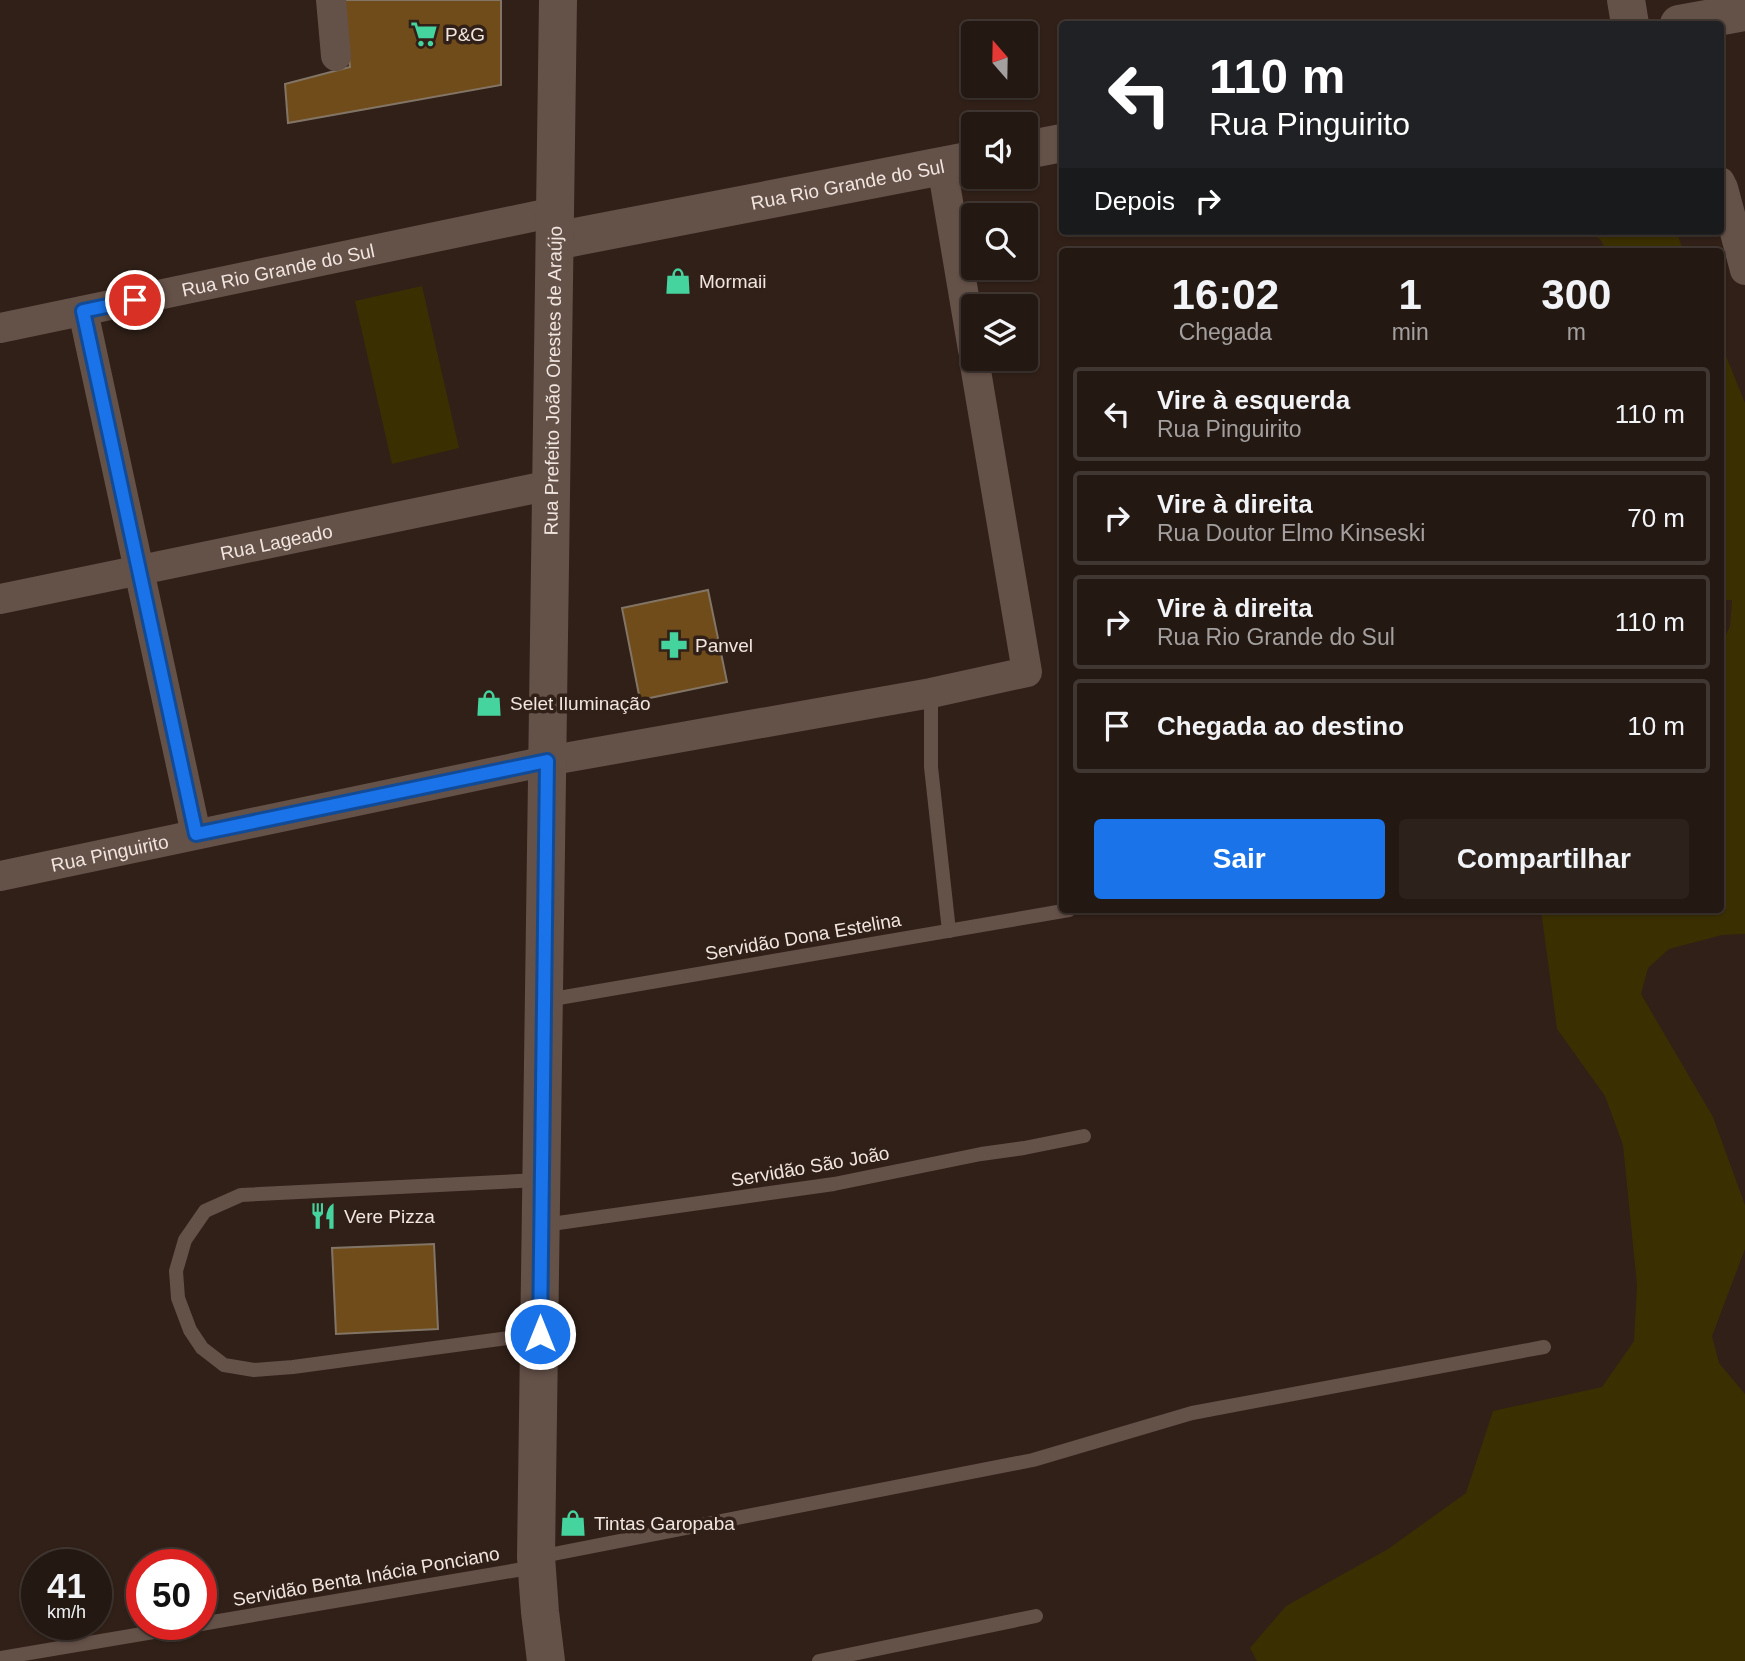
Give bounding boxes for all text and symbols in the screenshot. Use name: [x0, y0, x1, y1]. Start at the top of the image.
supermarket icon: P&G: [409, 19, 439, 49]
north arrow: [961, 21, 1038, 98]
map controls: [961, 21, 1038, 371]
place label: P&G: [445, 24, 485, 45]
icon: left: [1094, 49, 1185, 140]
text: 110 m: [1209, 49, 1345, 103]
text: Rua Pinguirito: [1209, 106, 1410, 142]
button: sound: [961, 112, 1038, 189]
street label: Rua Rio Grande do Sul: [749, 156, 946, 214]
icon: right: [1189, 182, 1227, 220]
text: Depois: [1094, 186, 1175, 216]
button: search: [961, 203, 1038, 280]
street label: Rua Prefeito João Orestes de Araújo: [540, 226, 566, 536]
street label: Rua Rio Grande do Sul: [180, 240, 376, 301]
shop icon: Mormaii: [663, 266, 693, 296]
pin: [105, 270, 165, 330]
place label: Mormaii: [699, 271, 767, 292]
text: 16:02: [1172, 271, 1279, 318]
text: 1: [1398, 271, 1422, 318]
text: 300: [1541, 271, 1611, 318]
icon: arrive: [116, 281, 154, 319]
button: layers: [961, 294, 1038, 371]
text: Chegada: [1179, 319, 1272, 345]
text: min: [1392, 319, 1429, 345]
text: m: [1567, 319, 1586, 345]
text: Vire à esquerda: [1157, 385, 1350, 415]
icon: left: [1098, 395, 1136, 433]
text: 110 m: [1615, 399, 1685, 429]
text: Rua Pinguirito: [1157, 416, 1301, 442]
text: Vire à direita: [1157, 489, 1313, 519]
icon: right: [1098, 499, 1136, 537]
text: 70 m: [1627, 503, 1685, 533]
text: Rua Doutor Elmo Kinseski: [1157, 520, 1425, 546]
street label: Rua Lageado: [218, 521, 334, 564]
text: Vire à direita: [1157, 593, 1313, 623]
icon: right: [1098, 603, 1136, 641]
text: 110 m: [1615, 607, 1685, 637]
text: Rua Rio Grande do Sul: [1157, 624, 1395, 650]
pharmacy icon: Panvel: [659, 630, 689, 660]
place label: Panvel: [695, 635, 753, 656]
shop icon: Selet Iluminação: [474, 688, 504, 718]
place label: Selet Iluminação: [510, 693, 650, 714]
icon: arrive: [1098, 707, 1136, 745]
text: Chegada ao destino: [1157, 711, 1404, 741]
text: 10 m: [1627, 711, 1685, 741]
button: Sair: [1094, 819, 1385, 899]
button: Compartilhar: [1399, 819, 1689, 899]
street label: Rua Pinguirito: [49, 831, 170, 876]
street label: Servidão Dona Estelina: [703, 909, 903, 964]
street label: Servidão São João: [729, 1142, 891, 1191]
restaurant icon: Vere Pizza: [308, 1201, 338, 1231]
place label: Vere Pizza: [344, 1206, 435, 1227]
position arrow: [503, 1297, 577, 1371]
shop icon: Tintas Garopaba: [558, 1508, 588, 1538]
place label: Tintas Garopaba: [594, 1513, 735, 1534]
street label: Servidão Benta Inácia Ponciano: [231, 1543, 501, 1610]
speed limit sign: 50: [126, 1549, 217, 1640]
text: 41: [47, 1566, 86, 1605]
text: km/h: [47, 1602, 86, 1622]

